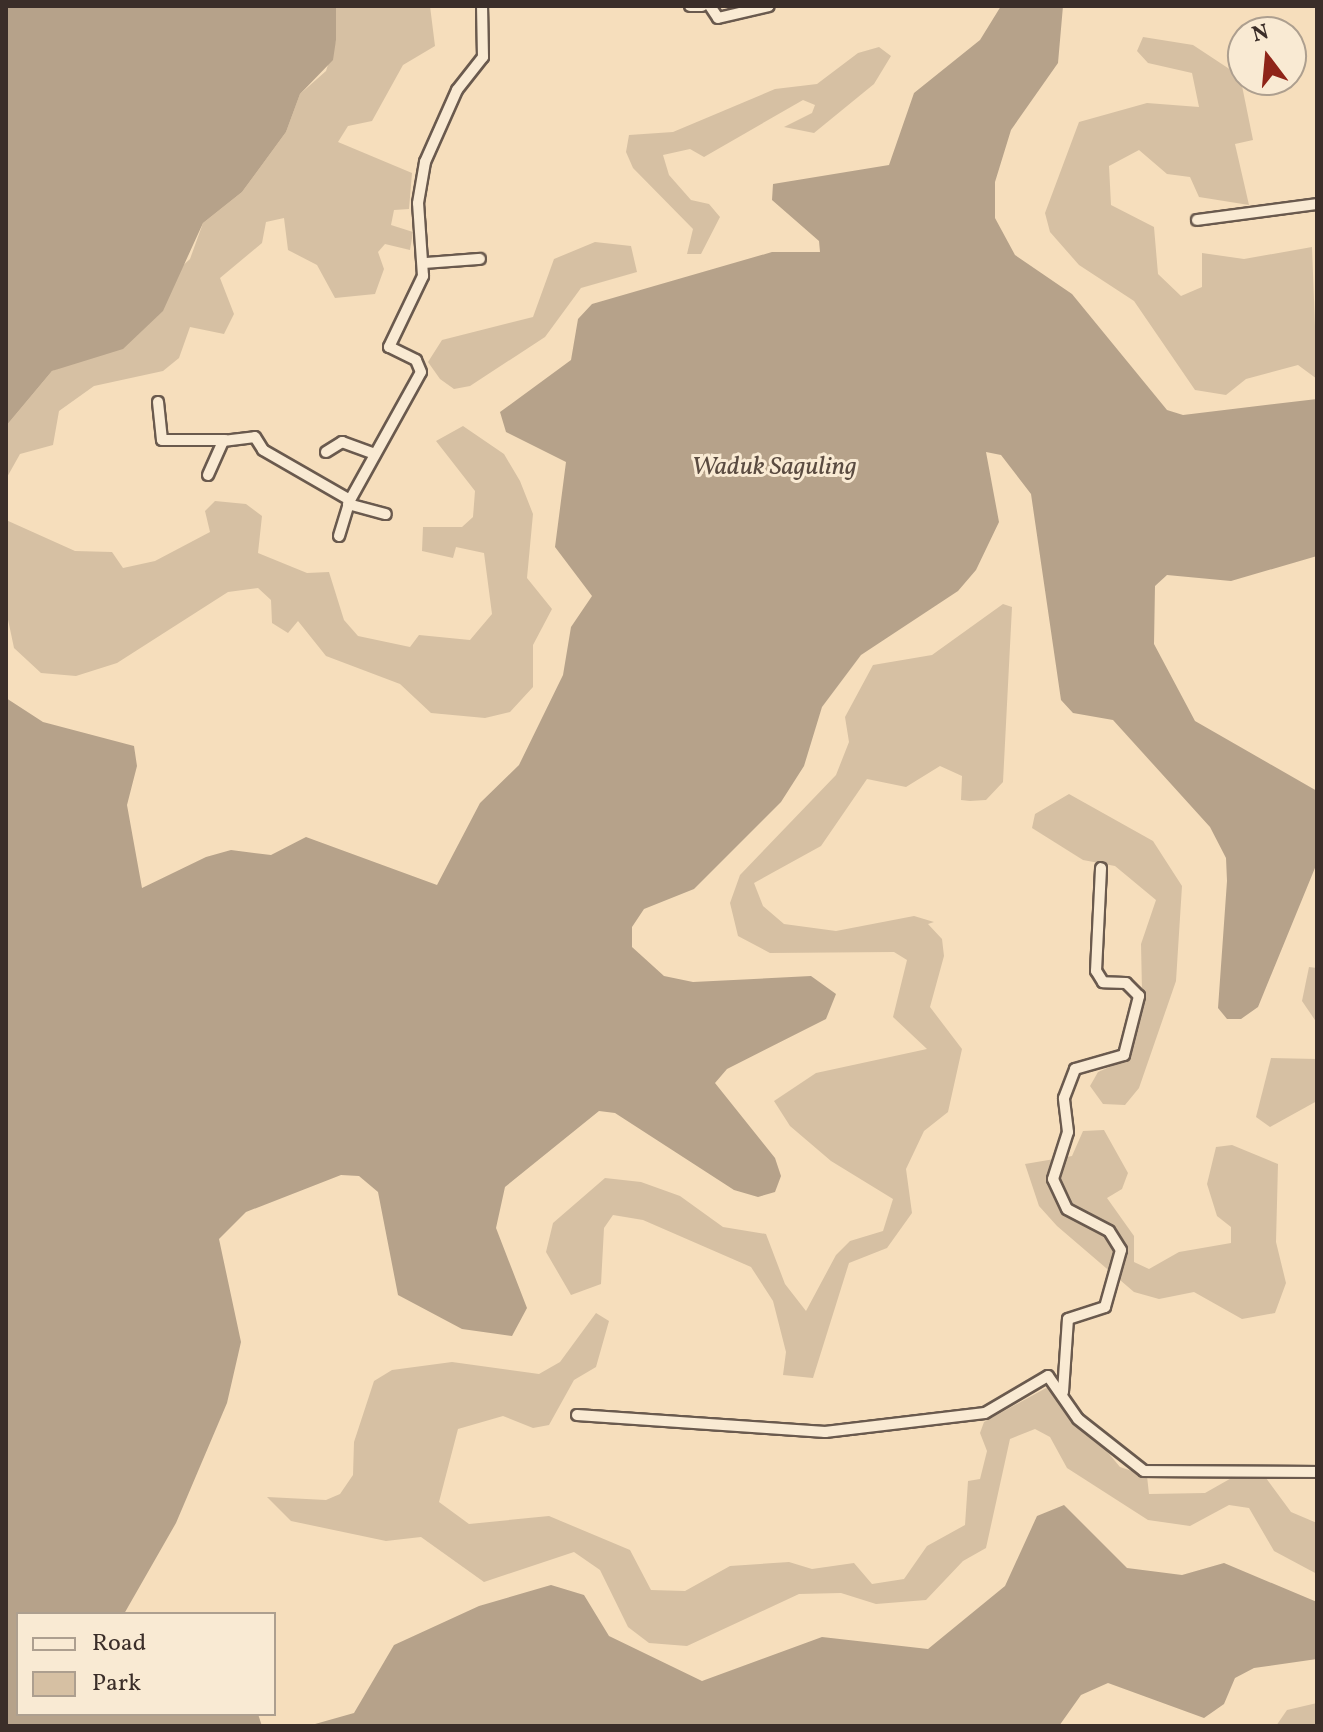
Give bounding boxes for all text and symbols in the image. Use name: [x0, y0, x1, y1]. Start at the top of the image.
north arrow: [1227, 16, 1307, 96]
text: N: [1249, 17, 1273, 51]
water label: Waduk Saguling: [691, 452, 857, 484]
legend: [16, 1612, 276, 1716]
text: Road: [92, 1627, 146, 1661]
text: Park: [92, 1667, 141, 1701]

